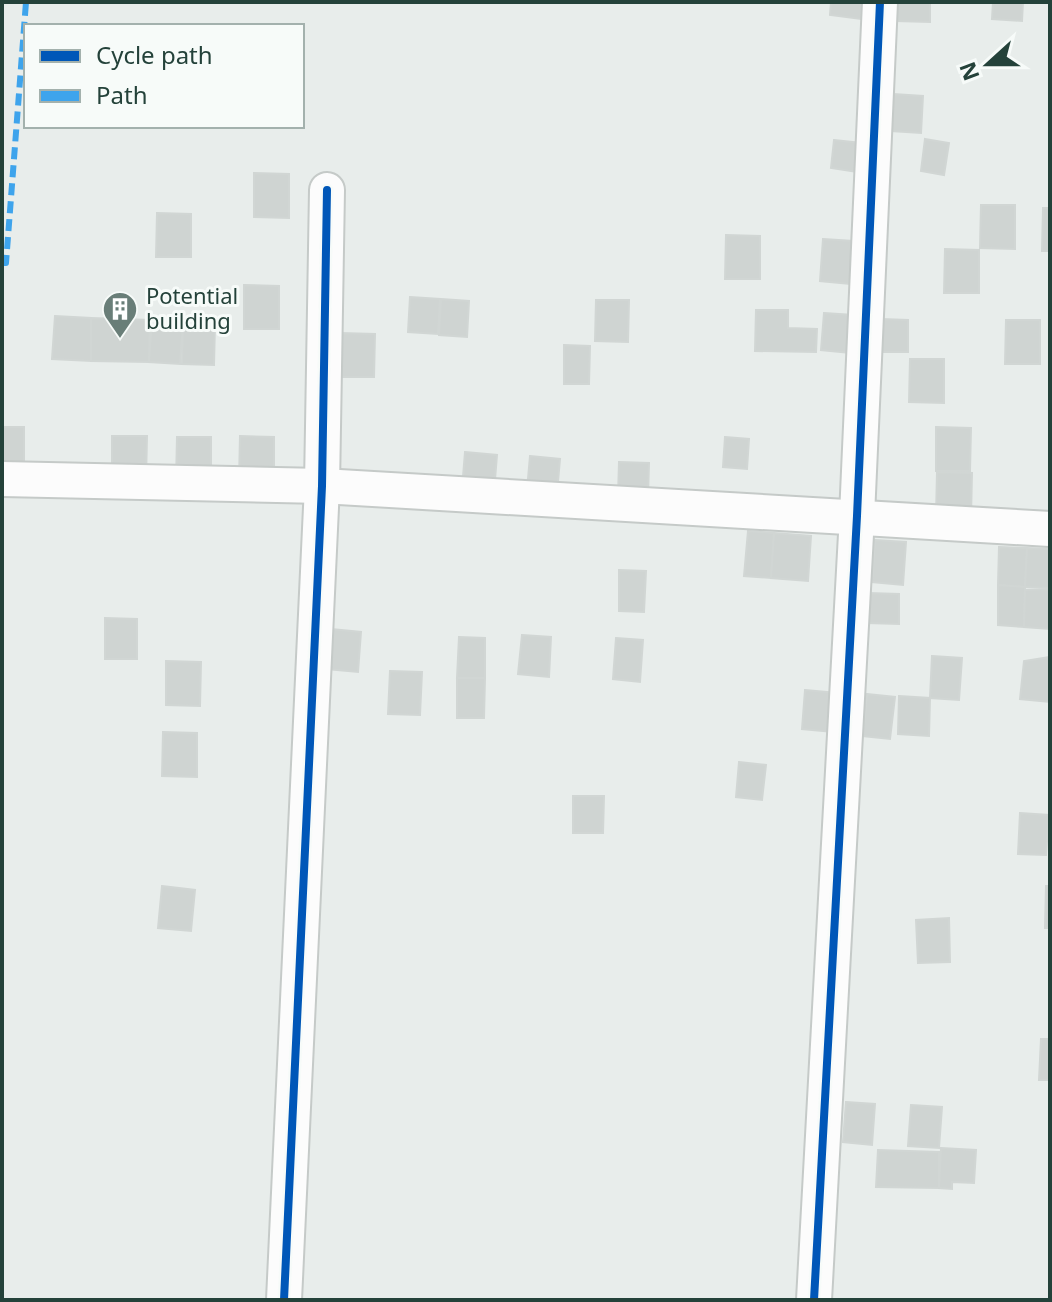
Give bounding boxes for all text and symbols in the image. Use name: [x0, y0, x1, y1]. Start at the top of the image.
legend: [24, 24, 304, 128]
north arrow: [948, 24, 1028, 104]
text: Cycle path: [96, 38, 213, 71]
text: N: [951, 58, 986, 85]
text: Path: [96, 78, 147, 111]
place label: Potential building: [146, 280, 238, 335]
building icon: Potential building: [101, 290, 139, 340]

